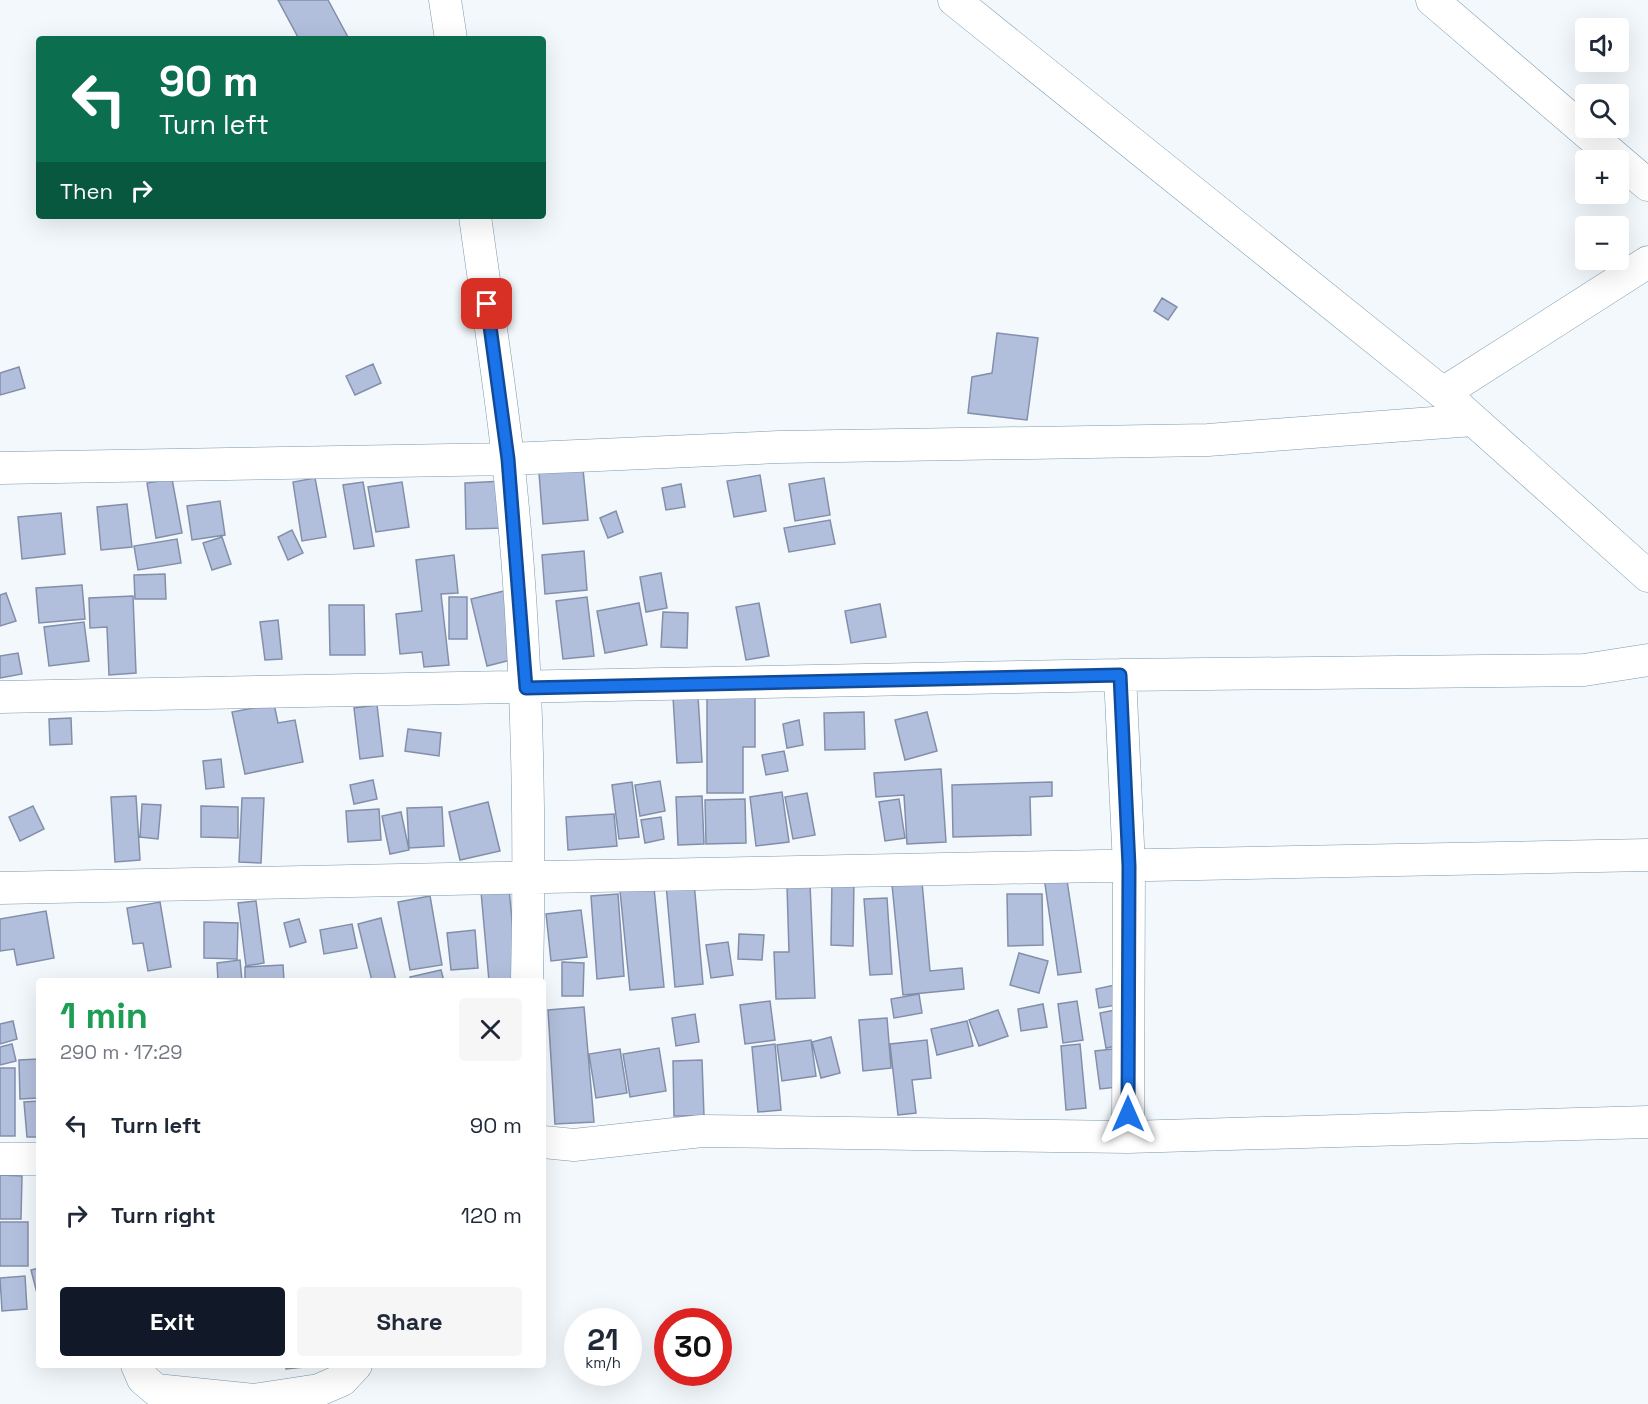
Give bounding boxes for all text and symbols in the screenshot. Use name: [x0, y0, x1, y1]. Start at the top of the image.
map controls: [1575, 18, 1629, 270]
button: sound: [1575, 18, 1629, 72]
text: 90 m: [159, 55, 259, 108]
icon: left: [60, 60, 138, 138]
button: search: [1575, 84, 1629, 138]
text: Turn left: [159, 107, 269, 142]
button: +: [1575, 150, 1629, 204]
icon: right: [125, 174, 158, 207]
text: Then: [60, 177, 113, 205]
button: −: [1575, 216, 1629, 270]
pin: [461, 278, 512, 329]
icon: arrive: [470, 287, 503, 320]
text: 1 min: [60, 993, 148, 1039]
button: close: [459, 998, 522, 1061]
text: 290 m · 17:29: [60, 1039, 182, 1065]
position arrow: [1096, 1082, 1160, 1146]
icon: left: [60, 1109, 93, 1142]
text: Turn left: [111, 1111, 201, 1139]
text: 90 m: [470, 1111, 522, 1139]
icon: right: [60, 1199, 93, 1232]
text: Turn right: [111, 1201, 216, 1229]
text: 120 m: [461, 1201, 522, 1229]
button: Exit: [60, 1287, 285, 1356]
button: Share: [297, 1287, 522, 1356]
speed limit sign: 30: [654, 1308, 732, 1386]
text: 21: [587, 1320, 619, 1359]
text: km/h: [585, 1353, 621, 1372]

